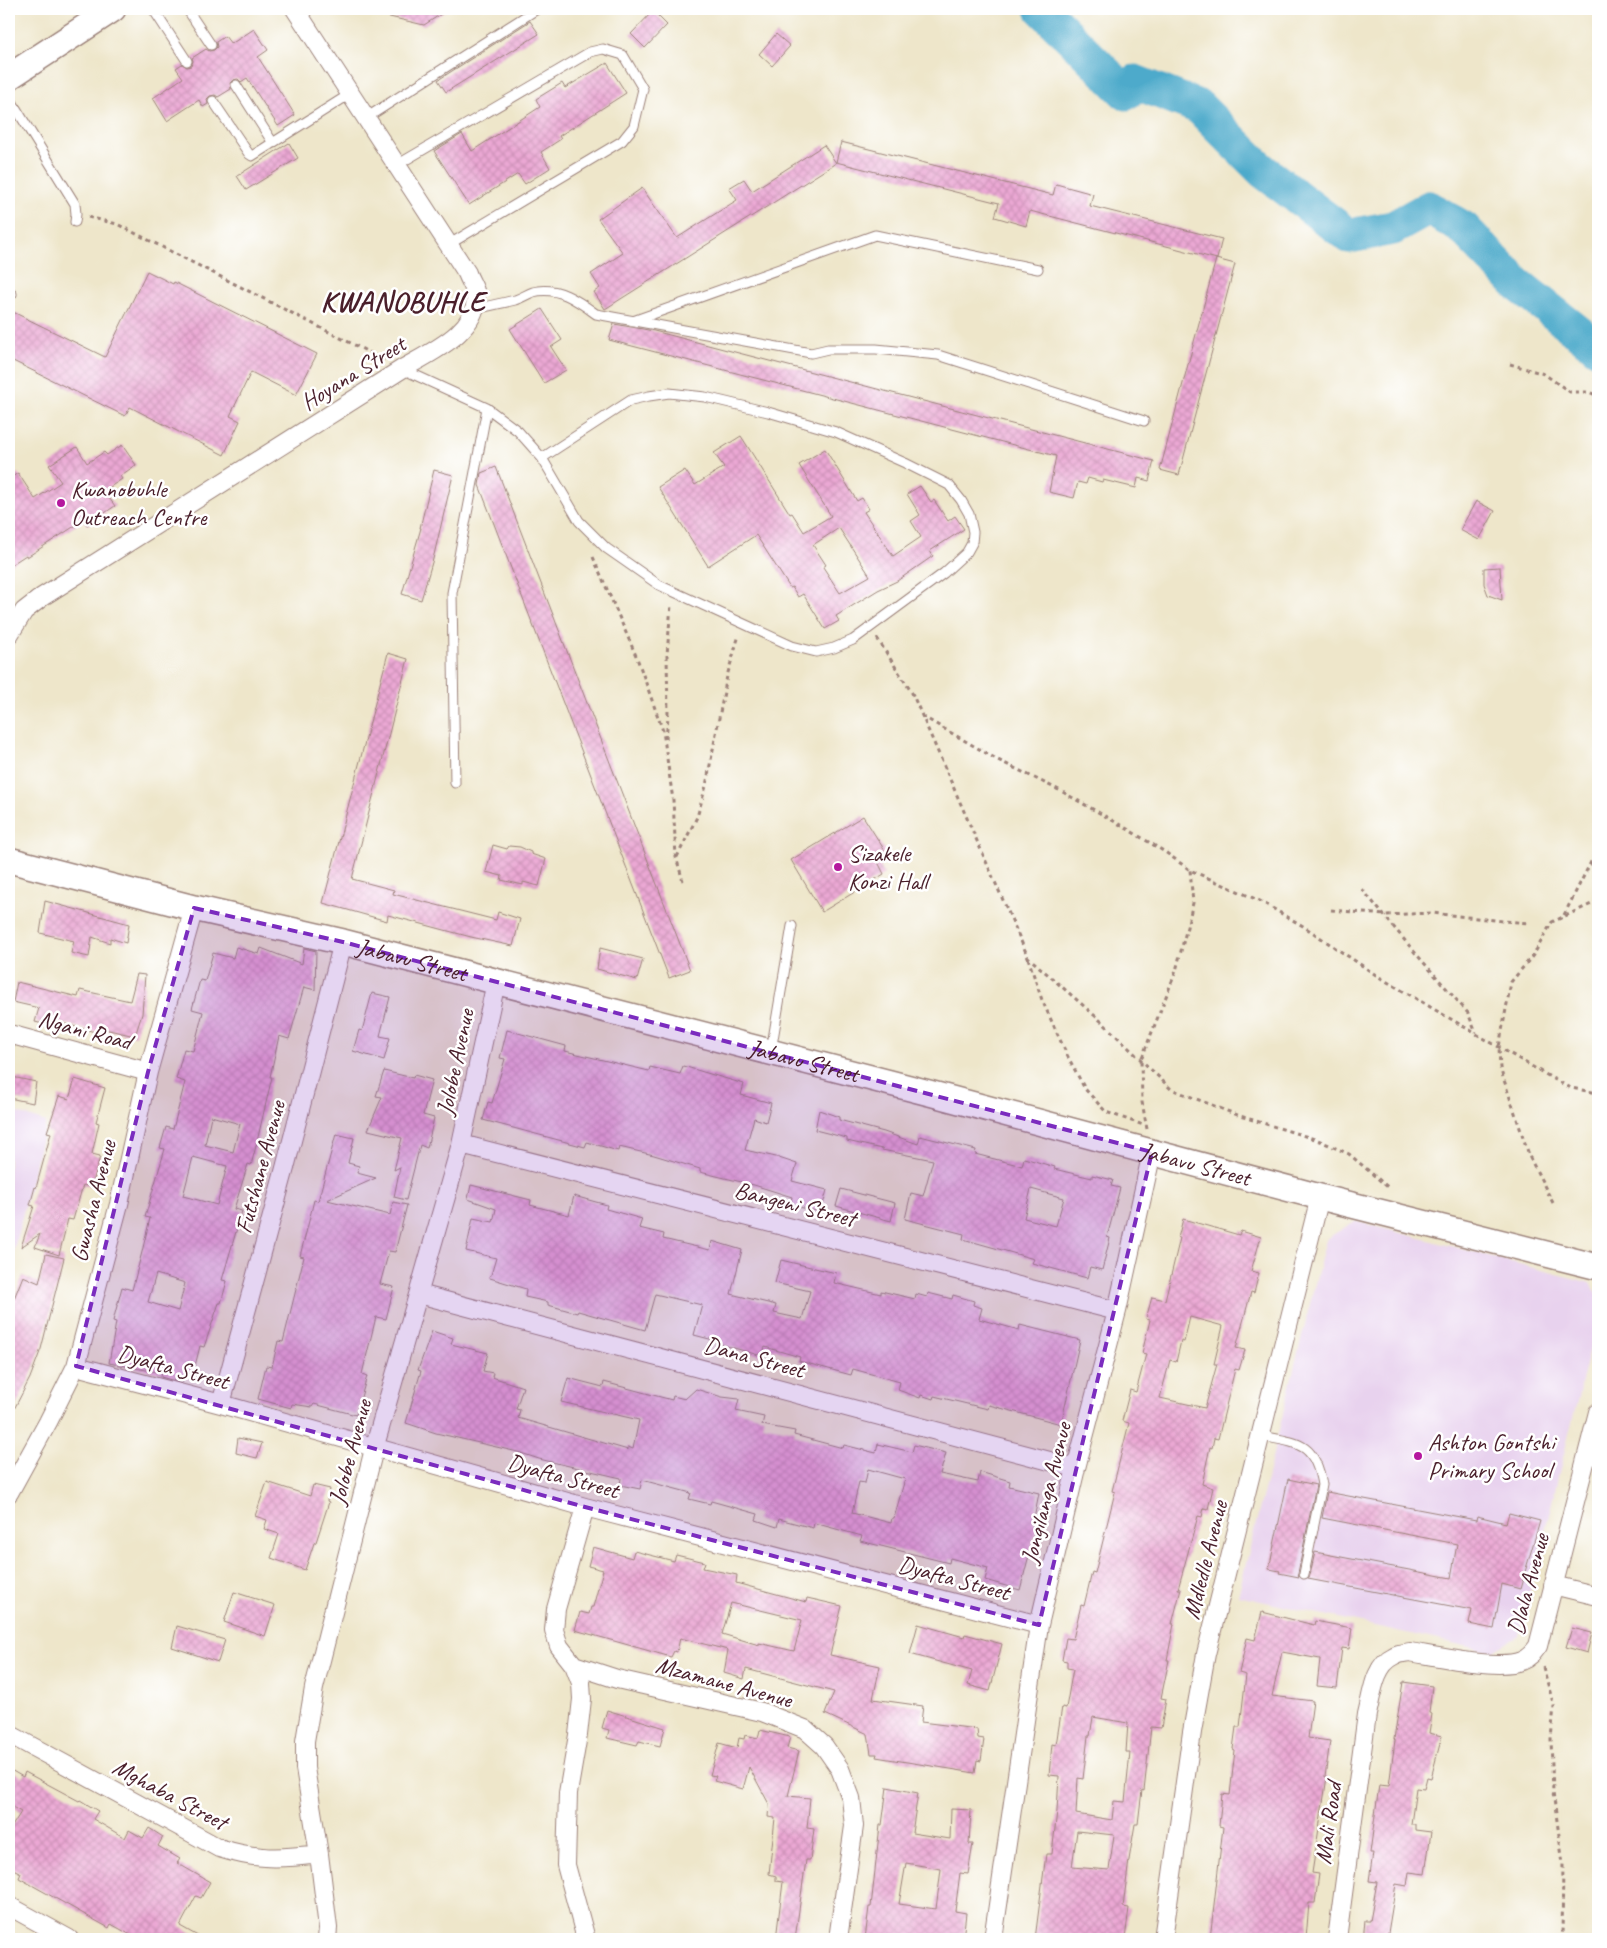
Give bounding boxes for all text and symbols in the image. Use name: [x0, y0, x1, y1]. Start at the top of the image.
district label: KWANOBUHLE: [321, 283, 489, 320]
street label: Hoyana Street: [295, 328, 413, 417]
place label: Kwanobuhle Outreach Centre: [71, 474, 208, 532]
marker: Kwanobuhle Outreach Centre: [55, 497, 67, 509]
place label: Sizakele Konzi Hall: [848, 838, 931, 896]
marker: Sizakele Konzi Hall: [832, 861, 844, 873]
street label: Jabavu Street: [353, 931, 472, 989]
street label: Ngani Road: [35, 1003, 138, 1058]
street label: Jolobe Avenue: [429, 1004, 481, 1119]
street label: Jabavu Street: [745, 1032, 864, 1090]
street label: Futshane Avenue: [228, 1095, 293, 1237]
street label: Gwasha Avenue: [63, 1135, 123, 1265]
street label: Jabavu Street: [1137, 1135, 1256, 1193]
street label: Bangeni Street: [731, 1175, 861, 1234]
street label: Dana Street: [701, 1329, 809, 1385]
street label: Dyafta Street: [114, 1338, 234, 1397]
street label: Jolobe Avenue: [321, 1394, 379, 1509]
street label: Jongilanga Avenue: [1014, 1417, 1079, 1568]
place label: Ashton Gontshi Primary School: [1428, 1427, 1558, 1485]
street label: Dyafta Street: [504, 1447, 624, 1506]
marker: Ashton Gontshi Primary School: [1412, 1450, 1424, 1462]
street label: Mdledle Avenue: [1176, 1496, 1235, 1622]
street label: Dlala Avenue: [1500, 1528, 1556, 1638]
street label: Dyafta Street: [895, 1549, 1015, 1608]
street label: Mzamane Avenue: [653, 1649, 797, 1715]
street label: Mghaba Street: [108, 1751, 235, 1838]
street label: Mali Road: [1307, 1777, 1349, 1866]

